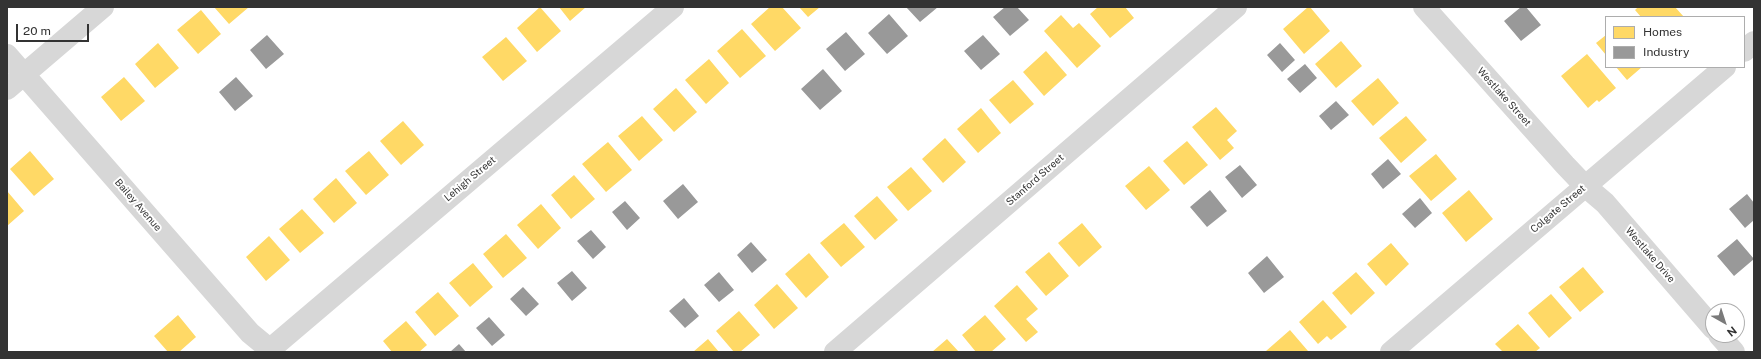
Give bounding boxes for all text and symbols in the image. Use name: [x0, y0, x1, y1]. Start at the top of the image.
scale bar: [18, 16, 91, 42]
legend: [1605, 16, 1745, 68]
text: 20 m: [23, 24, 51, 38]
text: Homes: [1643, 25, 1682, 39]
text: Industry: [1643, 45, 1689, 59]
street label: Westlake Street: [1475, 65, 1533, 129]
street label: Stanford Street: [1004, 152, 1066, 208]
street label: Lehigh Street: [442, 154, 498, 204]
street label: Bailey Avenue: [112, 176, 164, 234]
street label: Colgate Street: [1528, 183, 1588, 235]
street label: Westlake Drive: [1623, 225, 1677, 285]
north arrow: [1705, 303, 1745, 343]
text: N: [1725, 324, 1739, 339]

